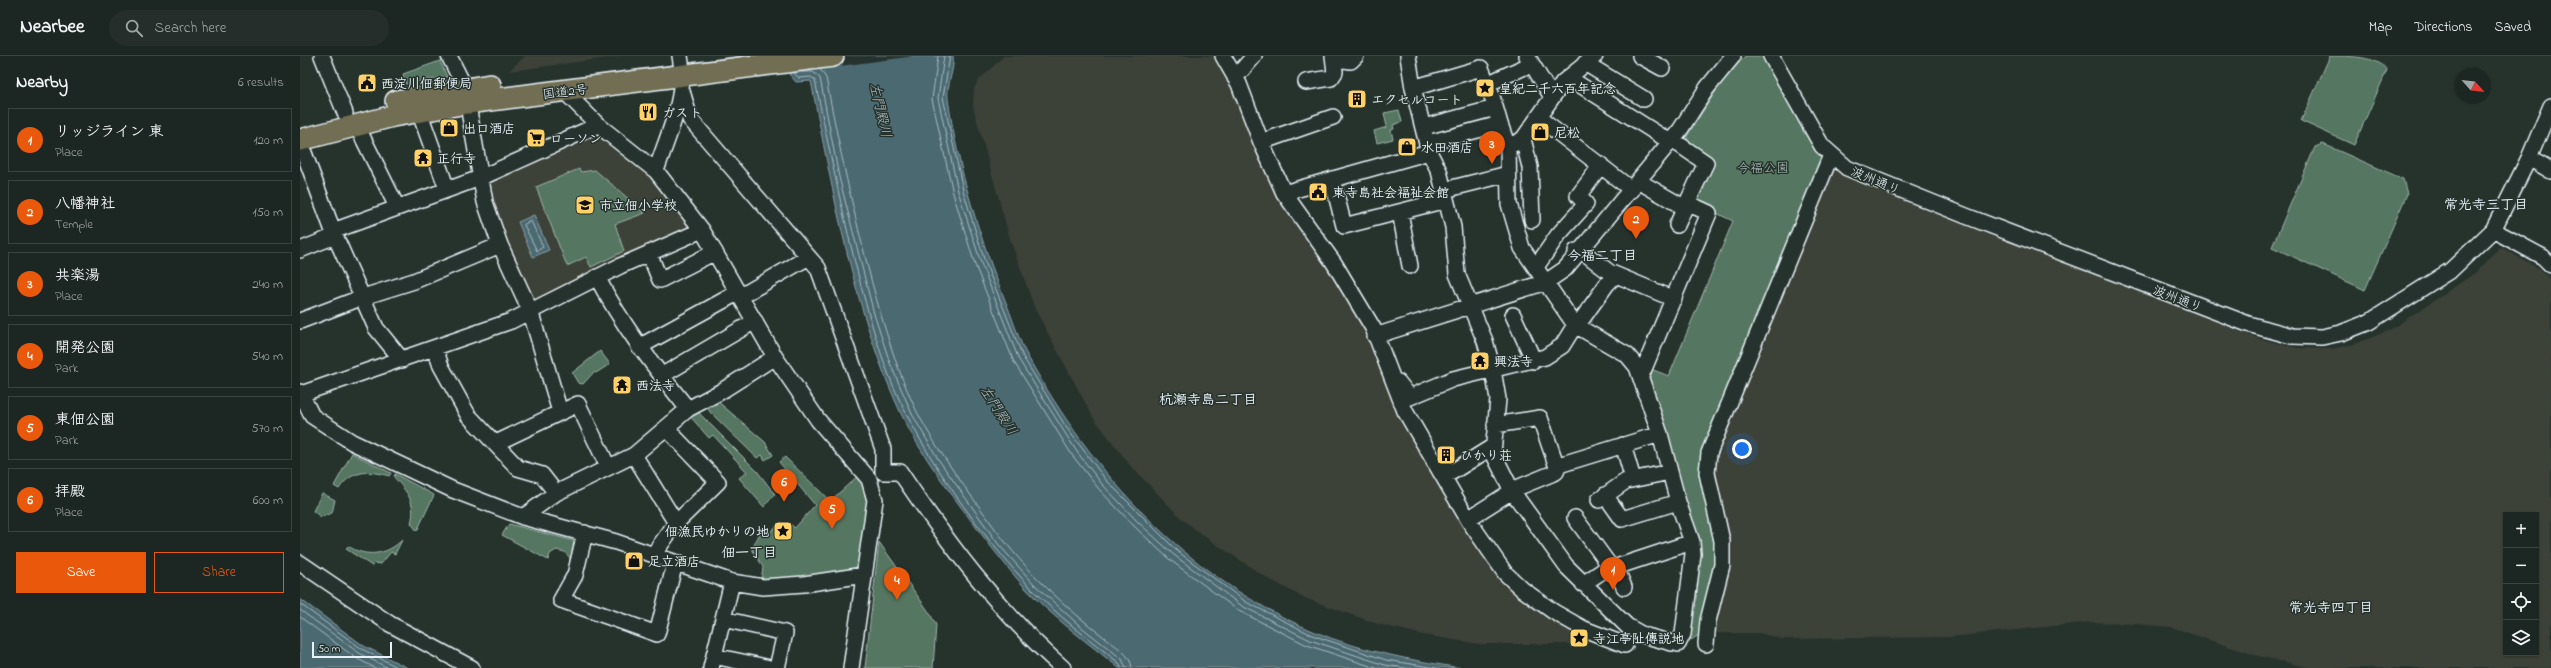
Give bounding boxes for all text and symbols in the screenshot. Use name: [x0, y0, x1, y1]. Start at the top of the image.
search box: [109, 10, 389, 46]
text: Nearbee: [20, 14, 85, 41]
icon: search: [123, 17, 145, 39]
text: Search here: [155, 17, 226, 39]
text: Map: [2369, 17, 2392, 38]
text: Directions: [2414, 17, 2472, 38]
text: Saved: [2494, 17, 2531, 38]
north arrow: [2455, 68, 2491, 104]
text: Nearby: [16, 70, 68, 95]
public building icon: 西淀川佃郵便局: [356, 72, 378, 94]
text: 6 results: [238, 73, 284, 92]
place label: 西淀川佃郵便局: [381, 75, 472, 94]
place icon: 皇紀二千六百年記念: [1474, 77, 1496, 99]
street label: 国道2号: [541, 80, 589, 105]
place label: 皇紀二千六百年記念: [1499, 80, 1616, 99]
water label: 左門殿川: [863, 81, 896, 140]
building icon: エクセルコート: [1346, 88, 1368, 110]
place label: エクセルコート: [1371, 91, 1463, 110]
restaurant icon: ガスト: [637, 101, 659, 123]
place label: ガスト: [662, 104, 702, 123]
shop icon: 出口酒店: [438, 117, 460, 139]
place label: 出口酒店: [463, 120, 515, 139]
text: リッジライン 東: [55, 121, 163, 143]
shop icon: 尼松: [1529, 121, 1551, 143]
place label: 尼松: [1554, 124, 1580, 143]
supermarket icon: ローソン: [525, 127, 547, 149]
place label: ローソン: [550, 130, 602, 149]
text: 1: [28, 131, 32, 150]
text: 120 m: [253, 131, 283, 150]
pin: 3: [1479, 131, 1505, 164]
shop icon: 水田酒店: [1396, 136, 1418, 158]
place label: 水田酒店: [1421, 139, 1473, 158]
text: Place: [55, 143, 83, 162]
temple icon: 正行寺: [412, 147, 434, 169]
place label: 正行寺: [437, 150, 476, 169]
park label: 今福公園: [1737, 159, 1789, 178]
street label: 波州通り: [1848, 162, 1903, 200]
public building icon: 東寺島社会福祉会館: [1307, 181, 1329, 203]
place label: 東寺島社会福祉会館: [1332, 184, 1449, 203]
text: 八幡神社: [55, 193, 115, 215]
school or university icon: 市立佃小学校: [574, 194, 596, 216]
district label: 常光寺三丁目: [2444, 195, 2528, 216]
place label: 市立佃小学校: [599, 197, 677, 216]
text: 2: [27, 203, 33, 222]
text: 150 m: [252, 203, 283, 222]
pin: 2: [1623, 206, 1649, 239]
text: Temple: [55, 215, 93, 234]
district label: 今福二丁目: [1567, 246, 1637, 267]
text: 共楽湯: [55, 265, 100, 287]
text: 3: [27, 275, 33, 294]
text: 240 m: [252, 275, 283, 294]
street label: 波州通り: [2150, 281, 2205, 318]
text: Place: [55, 287, 83, 306]
text: 開発公園: [55, 337, 115, 359]
text: 4: [27, 347, 33, 366]
text: 540 m: [251, 347, 283, 366]
temple icon: 興法寺: [1469, 350, 1491, 372]
place label: 興法寺: [1494, 353, 1533, 372]
text: Park: [55, 359, 79, 378]
temple icon: 西法寺: [611, 374, 633, 396]
place label: 西法寺: [636, 377, 675, 396]
water label: 左門殿川: [974, 382, 1022, 440]
district label: 杭瀬寺島二丁目: [1159, 390, 1257, 411]
text: 東佃公園: [55, 409, 115, 431]
text: 5: [26, 419, 34, 438]
text: 570 m: [251, 419, 283, 438]
text: Park: [55, 431, 79, 450]
your location: [1732, 439, 1752, 459]
building icon: ひかり荘: [1435, 444, 1457, 466]
place label: ひかり荘: [1460, 447, 1512, 466]
pin: 6: [771, 469, 797, 502]
text: 拝殿: [55, 481, 85, 503]
text: 6: [27, 491, 33, 510]
text: 600 m: [253, 491, 283, 510]
pin: 5: [819, 496, 845, 529]
text: Place: [55, 503, 83, 522]
map controls: [2503, 512, 2539, 656]
button: +: [2503, 512, 2539, 548]
place icon: 佃漁民ゆかりの地: [772, 520, 794, 542]
place label: 佃漁民ゆかりの地: [665, 523, 769, 542]
district label: 佃一丁目: [721, 543, 777, 564]
button: −: [2503, 548, 2539, 584]
shop icon: 足立酒店: [623, 550, 645, 572]
button: Save: [16, 552, 146, 593]
button: Share: [154, 552, 284, 593]
place label: 足立酒店: [648, 553, 700, 572]
pin: 1: [1600, 557, 1626, 590]
pin: 4: [884, 567, 910, 600]
button: locate: [2503, 584, 2539, 620]
district label: 常光寺四丁目: [2289, 598, 2373, 619]
button: layers: [2503, 620, 2539, 656]
place icon: 寺江亭阯傳説地: [1568, 627, 1590, 649]
place label: 寺江亭阯傳説地: [1593, 630, 1684, 649]
scale bar: [312, 640, 392, 659]
text: 50 m: [318, 641, 340, 657]

